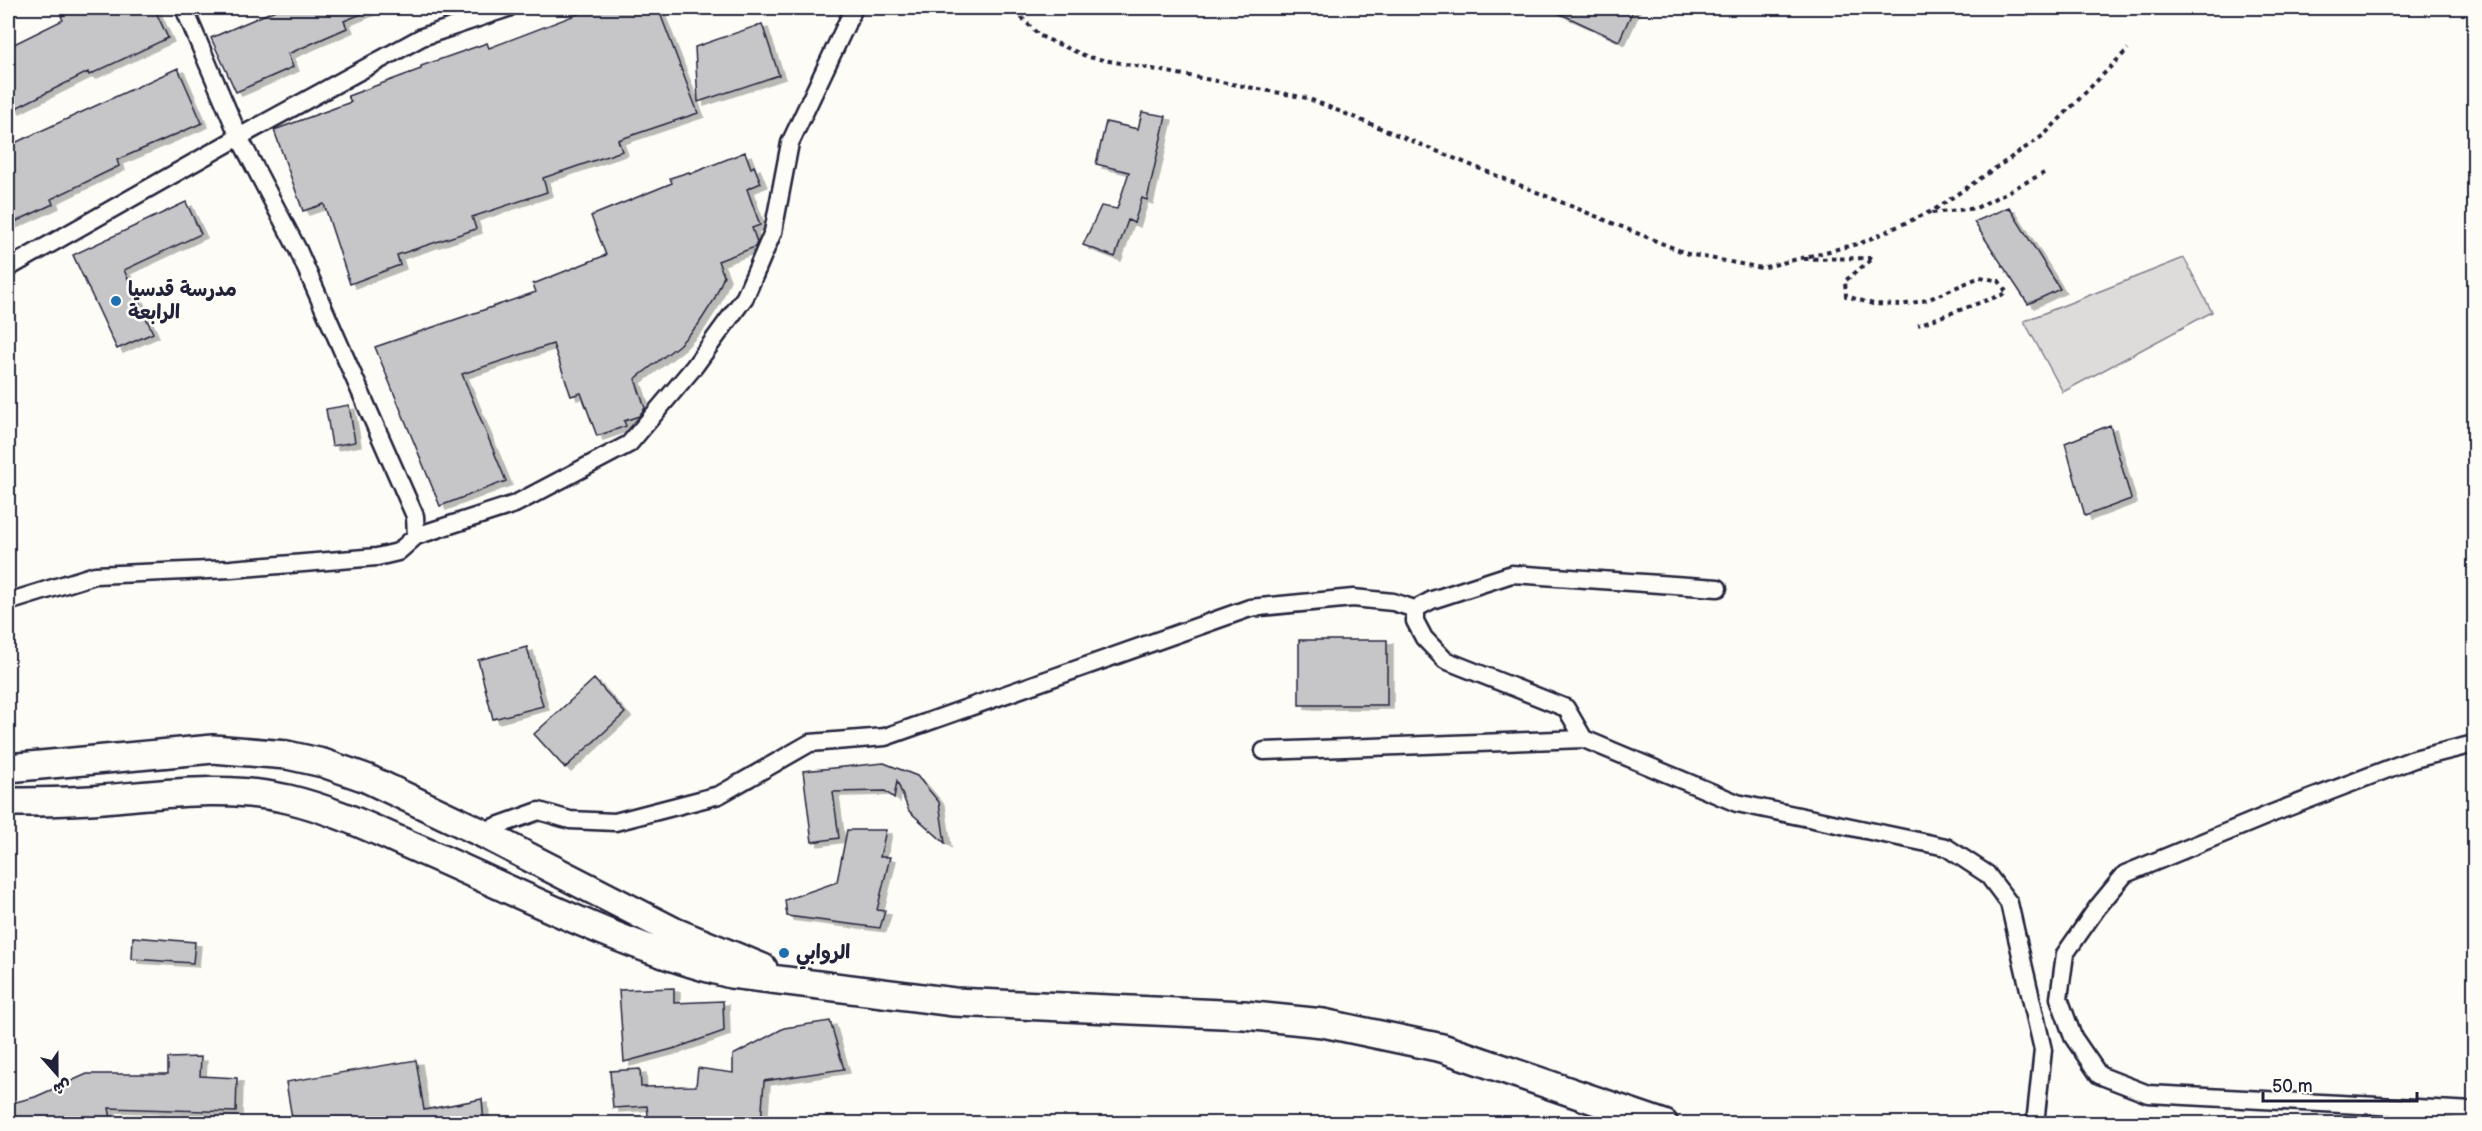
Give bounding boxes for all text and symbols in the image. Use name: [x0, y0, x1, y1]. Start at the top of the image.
place label: مدرسة قدسيا الرابعة: [128, 278, 237, 325]
marker: مدرسة قدسيا الرابعة: [109, 294, 123, 308]
place label: الروابي: [796, 941, 850, 970]
marker: الروابي: [777, 946, 791, 960]
north arrow: [27, 1044, 87, 1104]
scale bar: [2263, 1065, 2418, 1103]
text: ش: [50, 1075, 73, 1099]
text: 50 m: [2272, 1076, 2313, 1097]

